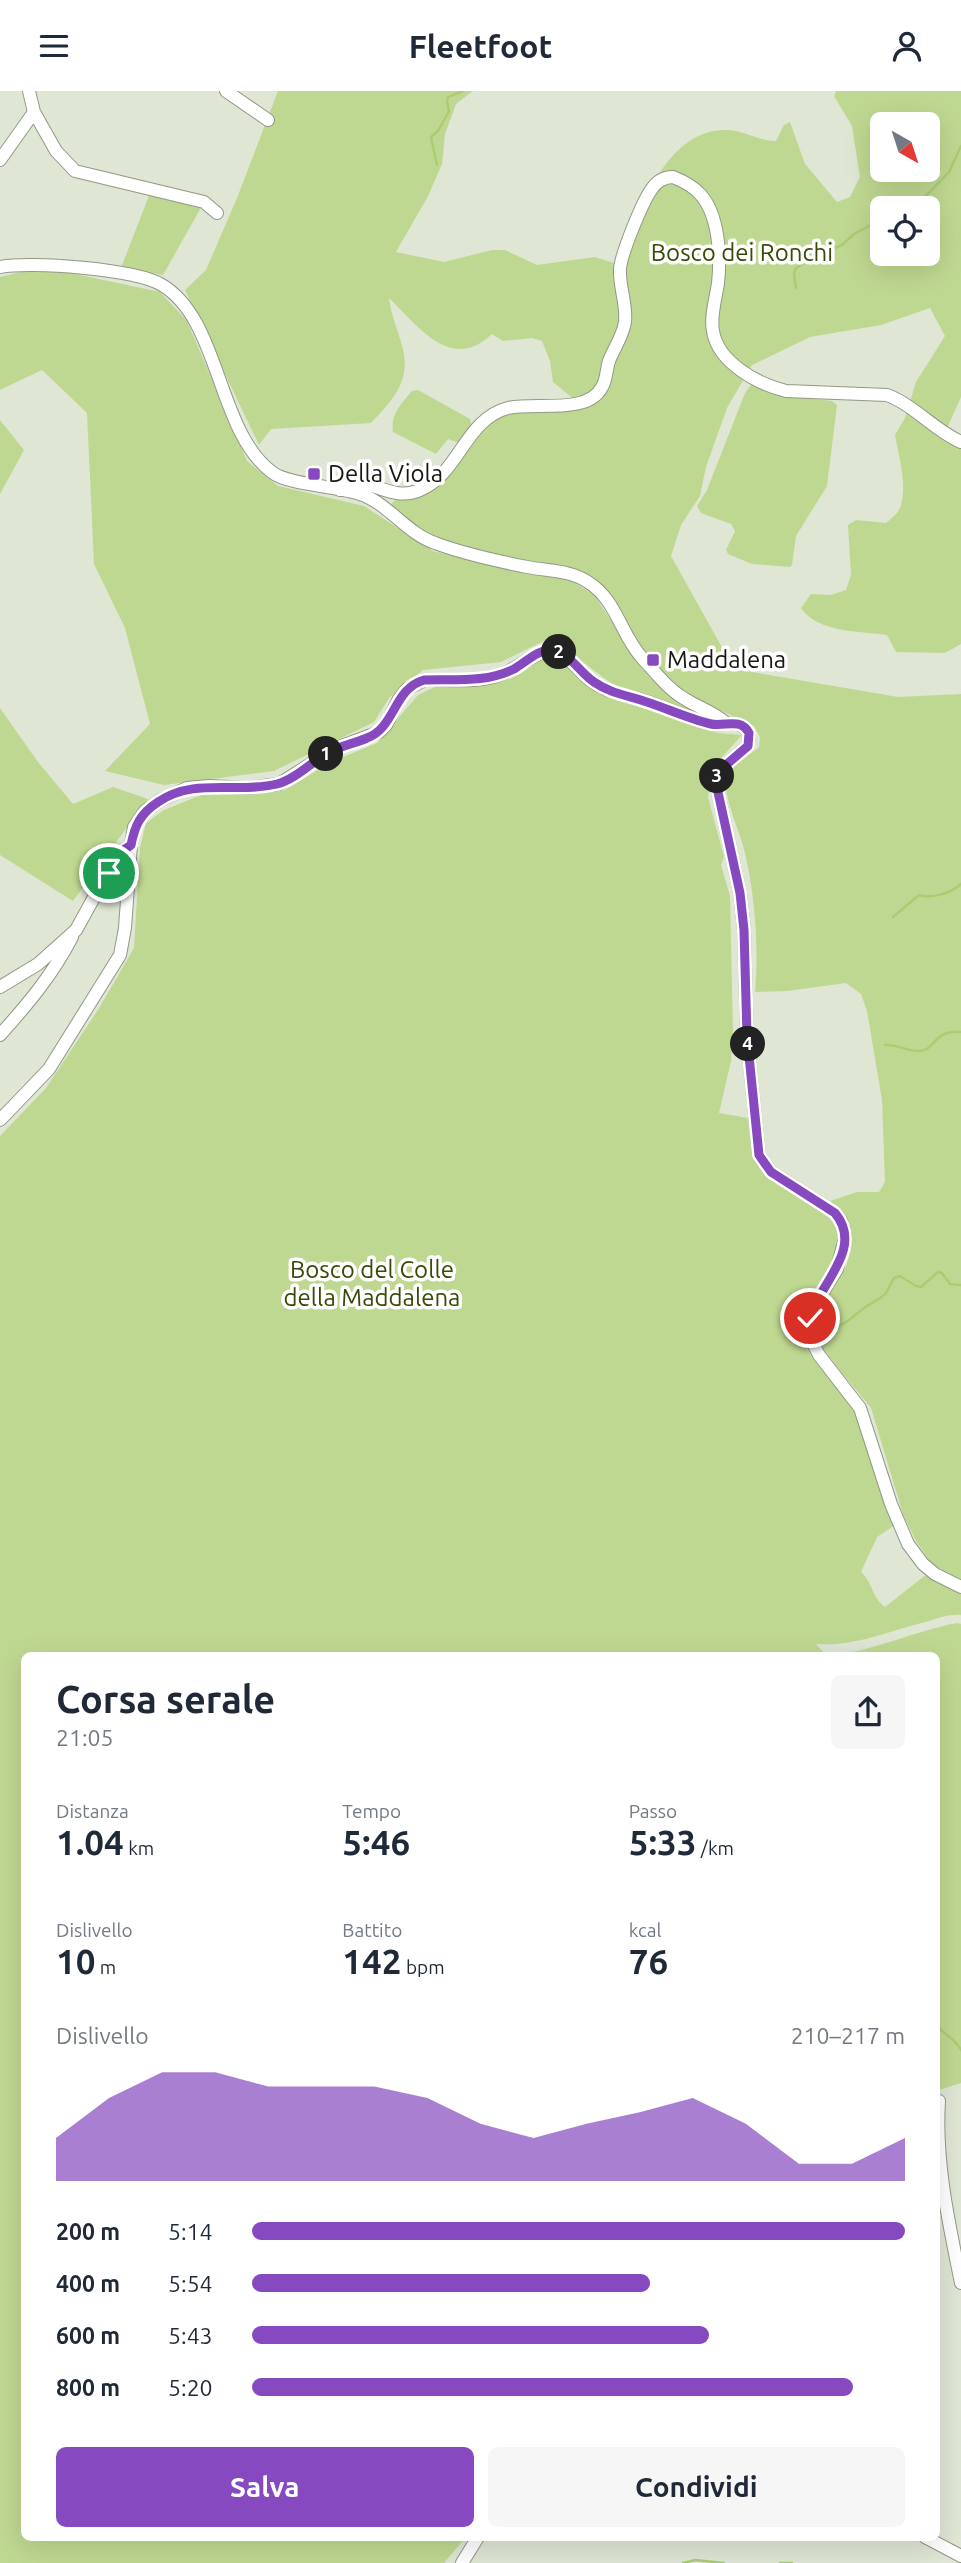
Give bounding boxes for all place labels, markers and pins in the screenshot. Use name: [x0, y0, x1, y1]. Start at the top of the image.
place label: Della Viola: [328, 460, 443, 487]
marker: Della Viola: [306, 466, 322, 482]
pin: 2: [542, 635, 576, 669]
place label: Maddalena: [667, 646, 786, 673]
marker: Maddalena: [645, 652, 661, 668]
pin: 1: [308, 737, 344, 771]
pin: 3: [700, 759, 734, 793]
pin: [79, 843, 139, 903]
pin: 4: [730, 1027, 766, 1061]
pin: [780, 1288, 840, 1348]

